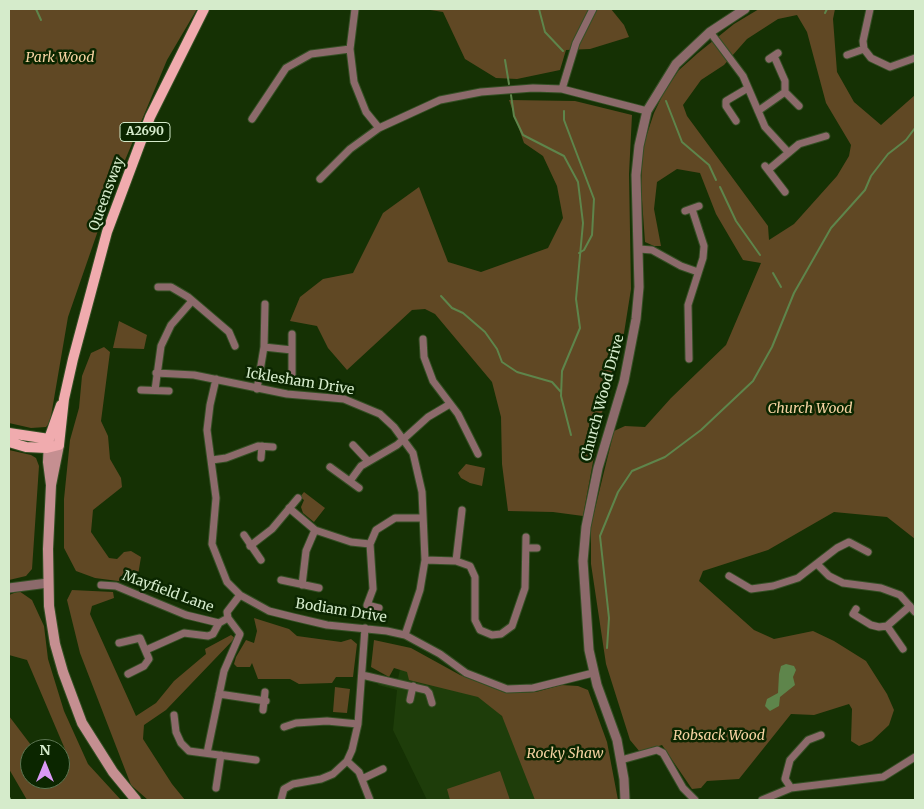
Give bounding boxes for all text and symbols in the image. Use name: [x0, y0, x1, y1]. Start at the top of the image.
park label: Park Wood: [26, 50, 94, 66]
road number: A2690: [120, 122, 170, 142]
street label: Queensway: [86, 155, 128, 233]
street label: Church Wood Drive: [578, 333, 628, 463]
street label: Icklesham Drive: [245, 365, 355, 399]
park label: Church Wood: [767, 401, 853, 417]
street label: Mayfield Lane: [120, 568, 216, 616]
street label: Bodiam Drive: [294, 595, 388, 627]
park label: Robsack Wood: [673, 728, 765, 744]
north arrow: [20, 739, 70, 789]
text: N: [39, 741, 51, 759]
park label: Rocky Shaw: [526, 746, 604, 762]

